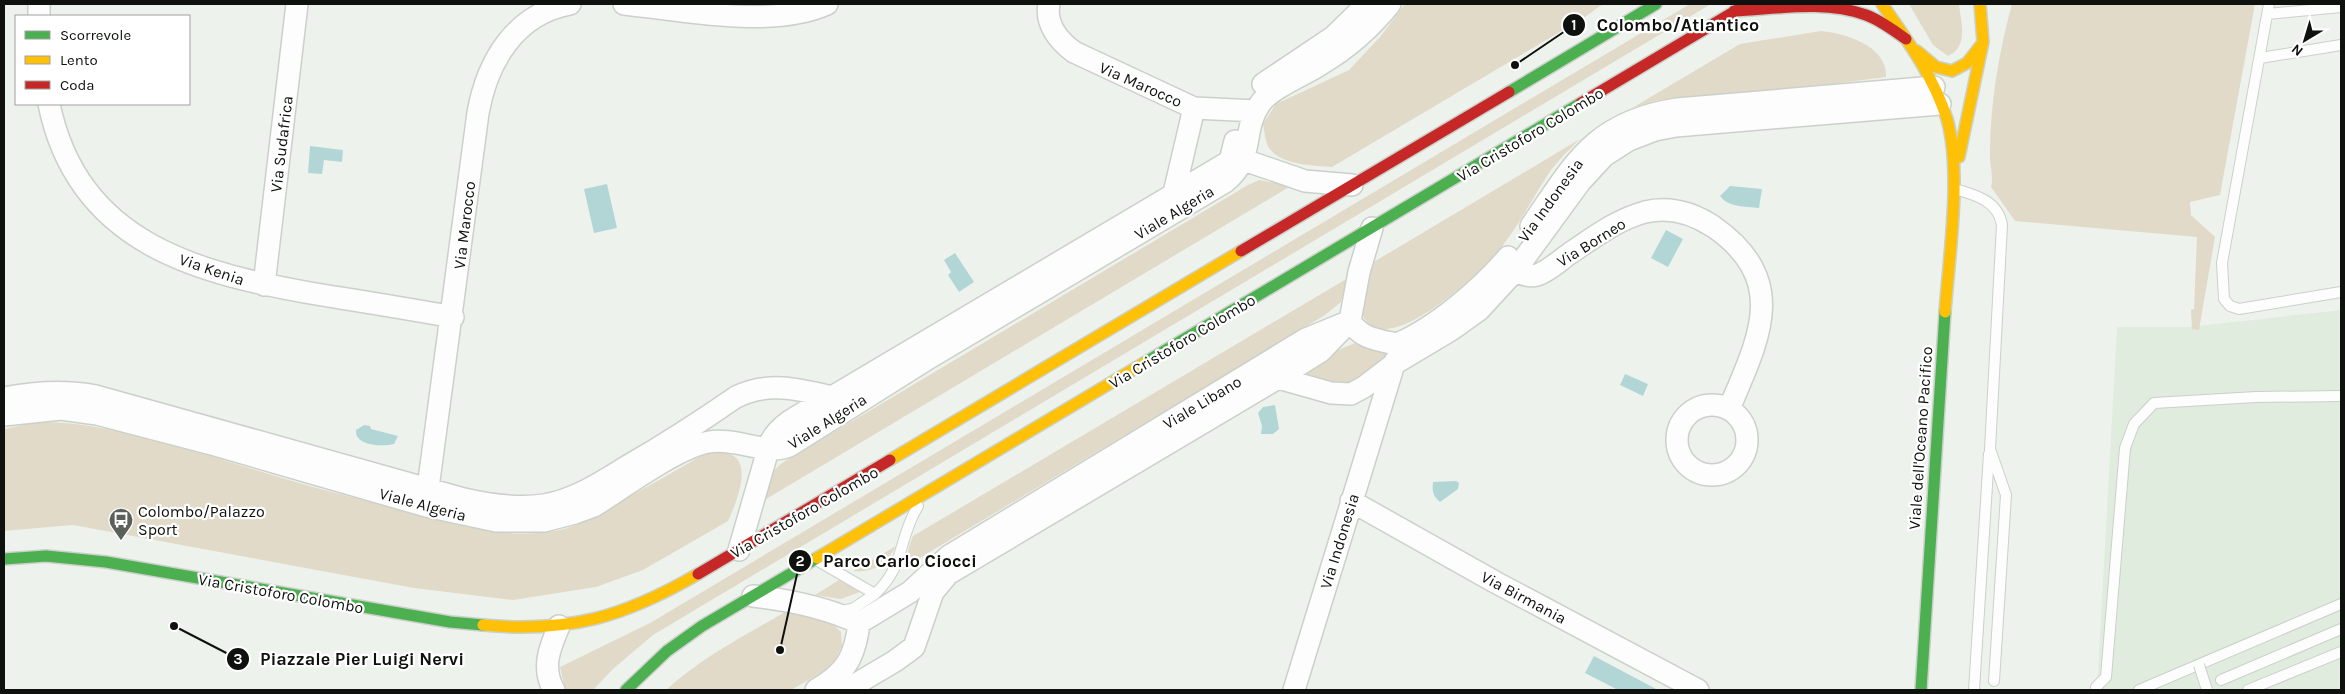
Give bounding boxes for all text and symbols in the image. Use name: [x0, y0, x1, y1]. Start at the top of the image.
callout: Colombo/Atlantico: [1562, 8, 1769, 41]
text: Colombo/Atlantico: [1597, 14, 1759, 36]
legend: [15, 15, 190, 105]
north arrow: [2280, 15, 2330, 65]
text: 1: [1571, 16, 1577, 34]
text: Scorrevole: [60, 26, 131, 44]
text: N: [2288, 40, 2306, 60]
text: Lento: [60, 51, 98, 69]
street label: Via Marocco: [1096, 58, 1185, 111]
text: Coda: [60, 76, 95, 94]
street label: Via Cristoforo Colombo: [1454, 83, 1607, 186]
street label: Via Sudafrica: [266, 95, 297, 193]
street label: Via Indonesia: [1514, 155, 1587, 246]
street label: Via Marocco: [450, 180, 479, 270]
street label: Viale Algeria: [1131, 181, 1217, 244]
street label: Via Borneo: [1553, 214, 1629, 271]
street label: Via Kenia: [177, 249, 247, 289]
street label: Via Cristoforo Colombo: [1106, 290, 1259, 393]
street label: Viale dell'Oceano Pacifico: [1905, 346, 1936, 530]
street label: Viale Libano: [1160, 372, 1245, 433]
street label: Viale Algeria: [784, 390, 870, 453]
street label: Via Cristoforo Colombo: [727, 462, 881, 563]
street label: Viale Algeria: [377, 484, 468, 525]
street label: Via Indonesia: [1316, 491, 1363, 591]
place label: Colombo/Palazzo Sport: [138, 502, 265, 539]
bus stop icon: Colombo/Palazzo Sport: [108, 507, 134, 541]
callout: Parco Carlo Ciocci: [788, 545, 987, 578]
text: Parco Carlo Ciocci: [823, 550, 977, 572]
text: 2: [795, 552, 805, 570]
street label: Via Birmania: [1478, 567, 1570, 628]
street label: Via Cristoforo Colombo: [197, 570, 365, 617]
callout: Piazzale Pier Luigi Nervi: [225, 643, 474, 676]
text: Piazzale Pier Luigi Nervi: [260, 648, 464, 670]
text: 3: [233, 650, 243, 668]

